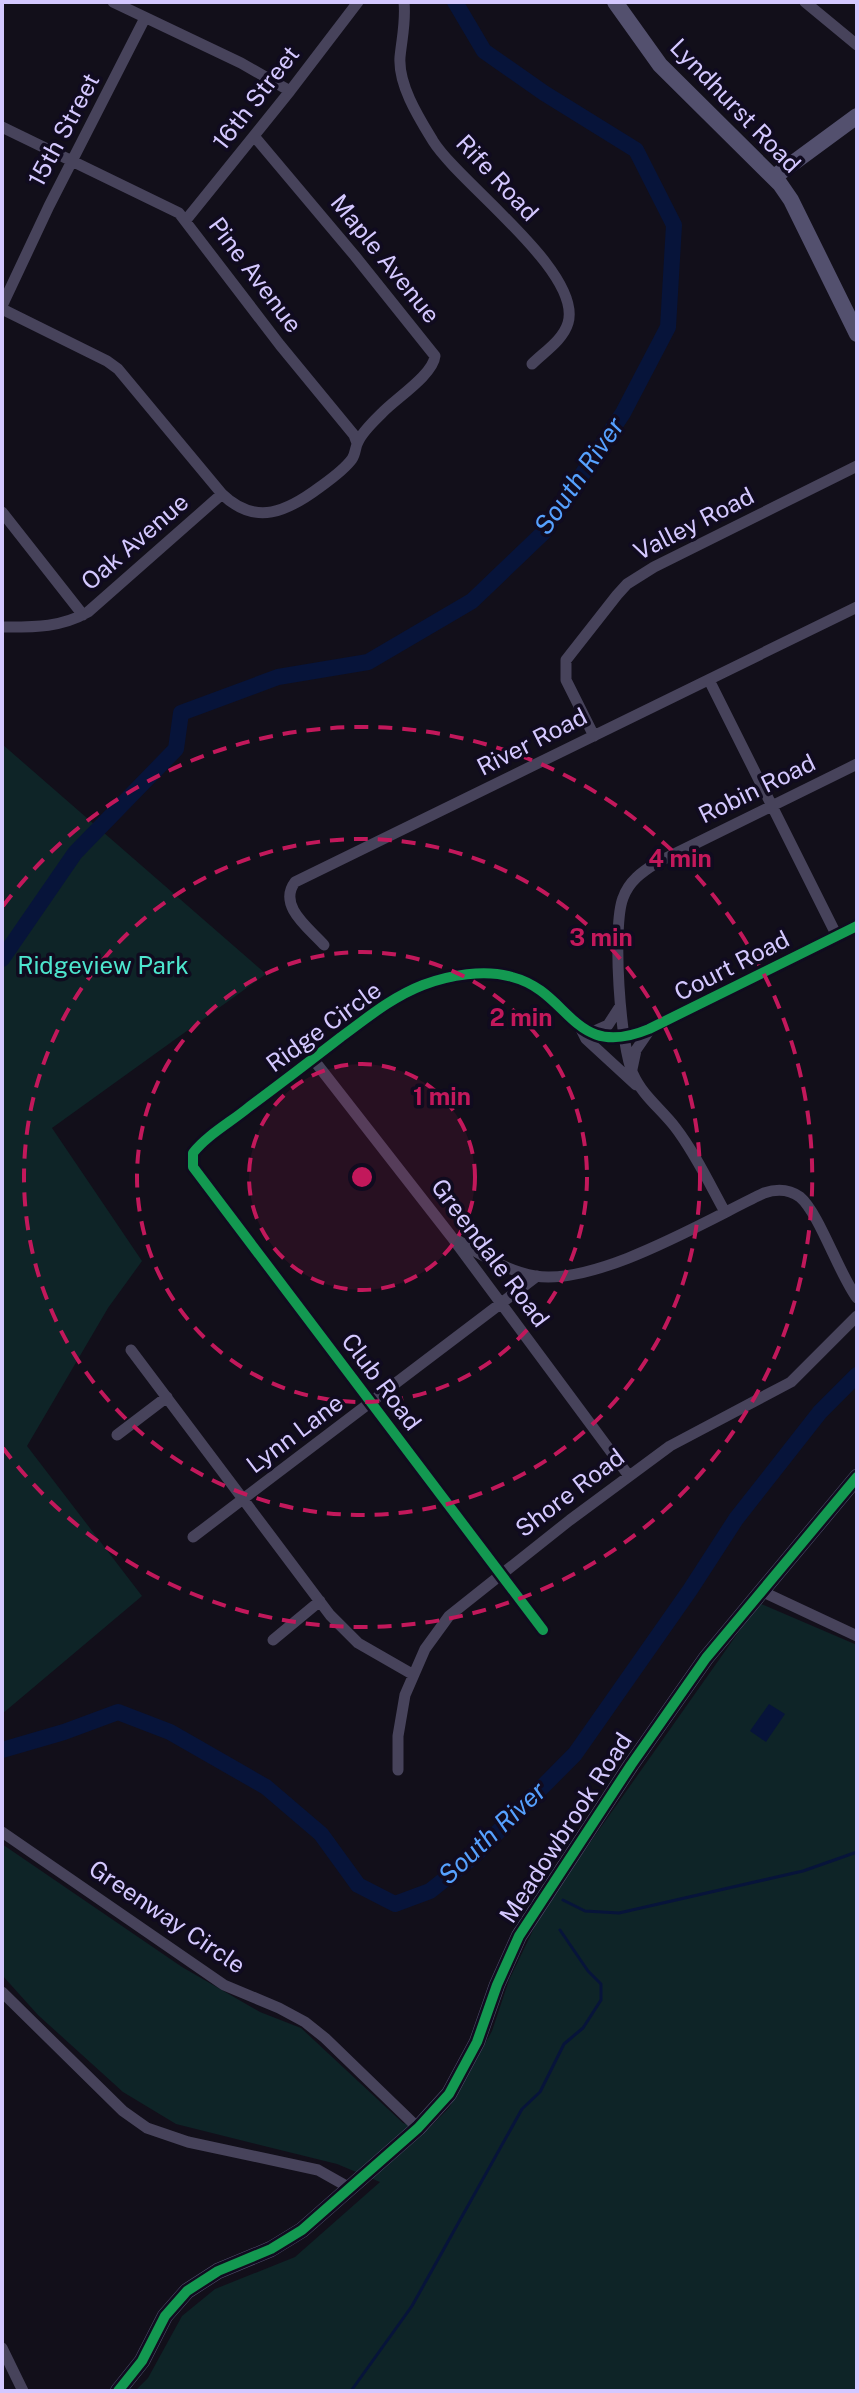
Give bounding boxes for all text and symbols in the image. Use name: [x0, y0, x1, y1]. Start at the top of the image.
street label: Lyndhurst Road: [665, 33, 807, 178]
street label: 16th Street: [206, 40, 304, 155]
street label: 15th Street: [22, 68, 105, 191]
street label: Rife Road: [451, 128, 545, 226]
street label: Maple Avenue: [325, 189, 446, 328]
street label: Pine Avenue: [203, 211, 308, 337]
water label: South River: [527, 411, 630, 540]
street label: Valley Road: [629, 481, 758, 565]
street label: Oak Avenue: [75, 487, 193, 595]
street label: River Road: [472, 701, 591, 781]
street label: Robin Road: [694, 748, 819, 828]
text: 4 min: [648, 844, 712, 872]
text: 3 min: [569, 923, 633, 951]
street label: Court Road: [669, 924, 794, 1006]
park label: Ridgeview Park: [17, 951, 189, 979]
street label: Ridge Circle: [261, 975, 386, 1077]
text: 2 min: [490, 1003, 552, 1031]
text: 1 min: [413, 1082, 471, 1110]
centre of rings: [348, 1163, 376, 1191]
street label: Greendale Road: [426, 1173, 556, 1332]
street label: Club Road: [336, 1327, 427, 1435]
street label: Lynn Lane: [241, 1388, 348, 1479]
street label: Shore Road: [510, 1442, 629, 1542]
street label: Meadowbrook Road: [493, 1727, 637, 1928]
water label: South River: [431, 1775, 552, 1890]
street label: Greenway Circle: [84, 1854, 251, 1979]

